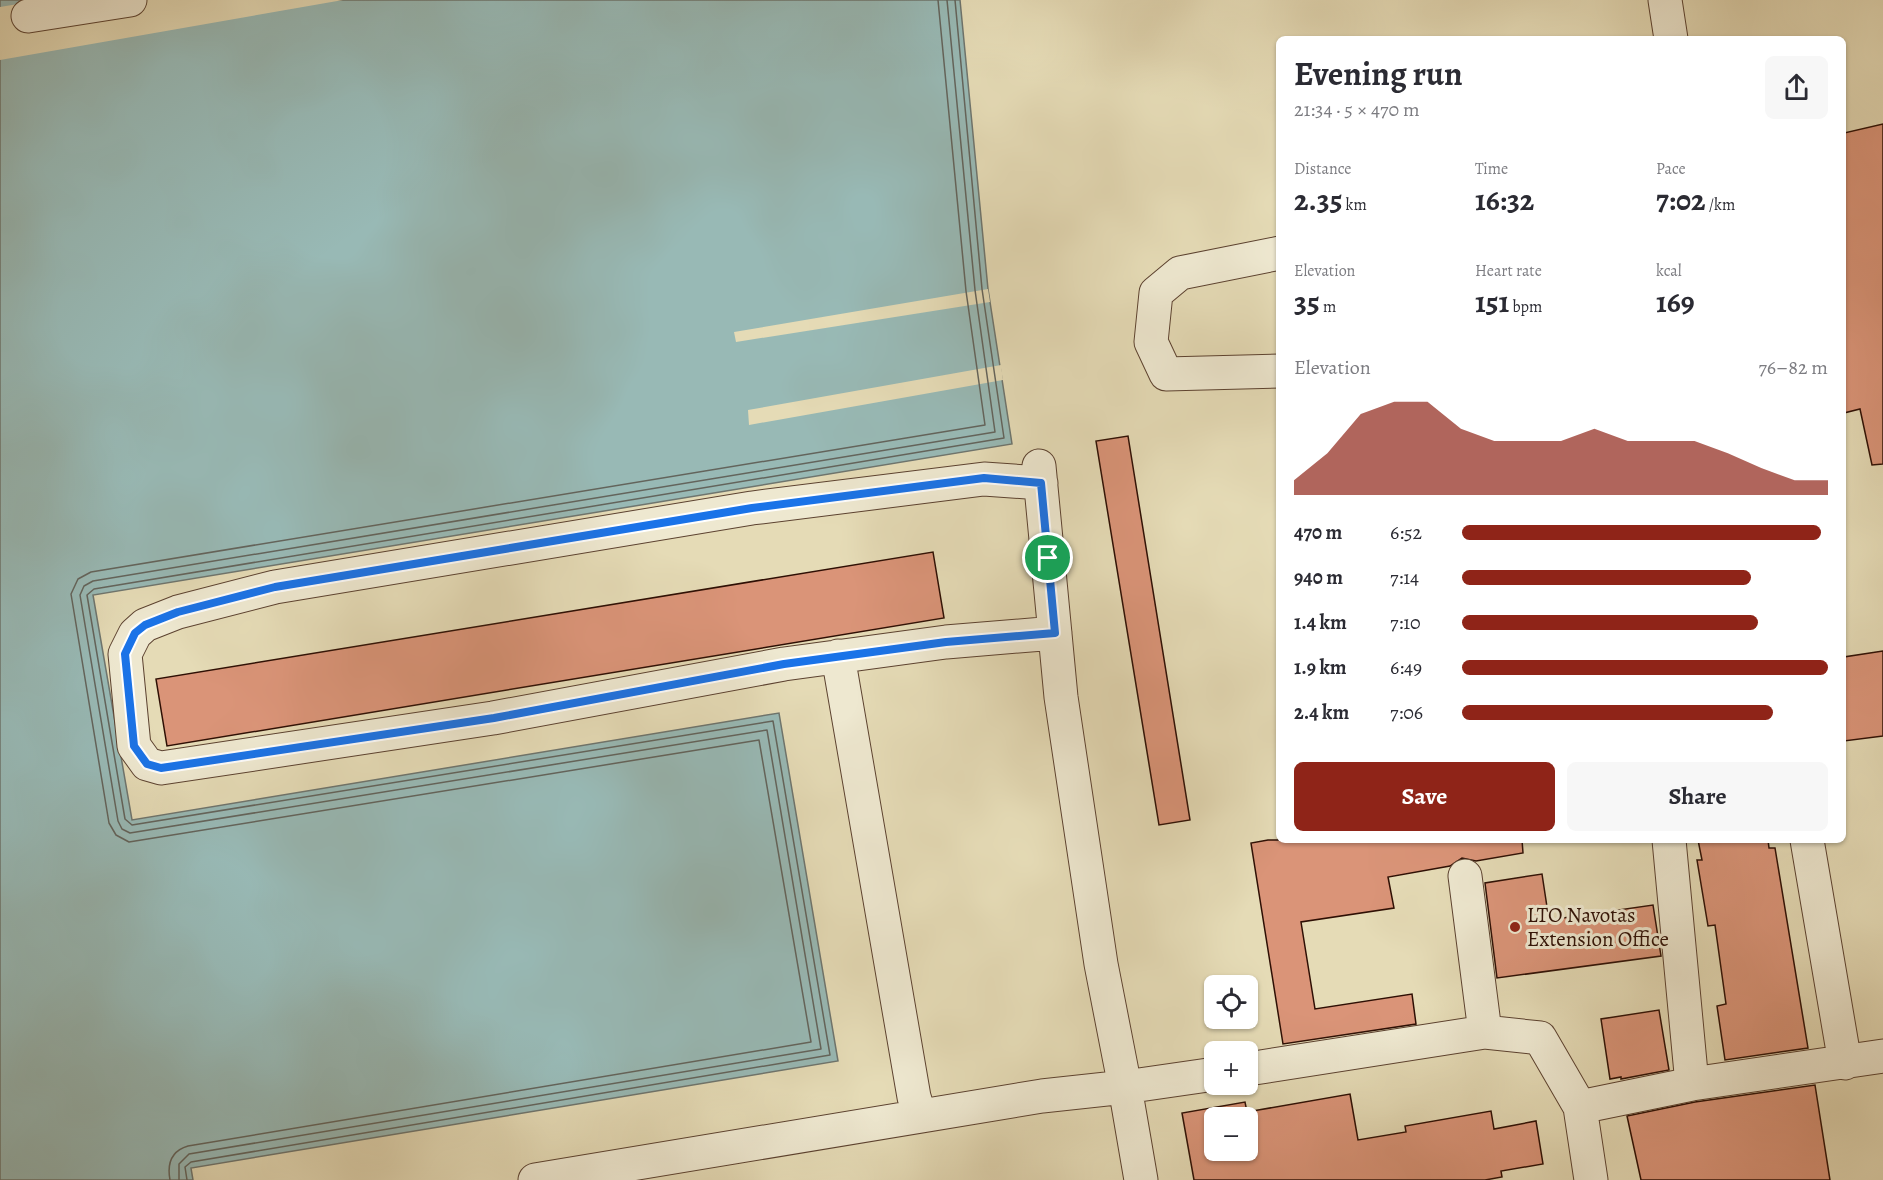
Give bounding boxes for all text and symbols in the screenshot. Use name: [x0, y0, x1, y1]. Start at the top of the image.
text: Evening run: [1294, 51, 1463, 96]
button: share: [1765, 56, 1828, 119]
text: 21:34 · 5 × 470 m: [1294, 96, 1420, 123]
text: Distance: [1294, 158, 1351, 180]
text: Time: [1475, 158, 1508, 180]
text: Pace: [1656, 158, 1686, 180]
text: 2.35: [1294, 180, 1342, 220]
text: 16:32: [1475, 180, 1534, 220]
text: 7:02: [1656, 180, 1706, 220]
text: km: [1342, 194, 1367, 216]
text: /km: [1706, 194, 1735, 216]
text: Elevation: [1294, 260, 1355, 282]
text: Heart rate: [1475, 260, 1542, 282]
text: kcal: [1656, 260, 1682, 282]
text: 35: [1294, 282, 1320, 322]
text: 151: [1475, 282, 1509, 322]
text: 169: [1656, 282, 1695, 322]
text: m: [1320, 296, 1336, 318]
text: bpm: [1509, 296, 1542, 318]
text: Elevation: [1294, 354, 1371, 381]
text: 76–82 m: [1758, 354, 1828, 381]
text: 470 m: [1294, 519, 1342, 546]
text: 6:52: [1390, 519, 1422, 546]
pin: [1022, 532, 1073, 583]
icon: arrive: [1031, 541, 1064, 574]
text: 940 m: [1294, 564, 1343, 591]
text: 7:14: [1390, 564, 1419, 591]
text: 1.4 km: [1294, 609, 1347, 636]
text: 7:10: [1390, 609, 1421, 636]
text: 1.9 km: [1294, 654, 1347, 681]
text: 6:49: [1390, 654, 1422, 681]
text: 2.4 km: [1294, 699, 1349, 726]
text: 7:06: [1390, 699, 1423, 726]
button: Save: [1294, 762, 1555, 831]
button: Share: [1567, 762, 1828, 831]
place label: LTO Navotas Extension Office: [1527, 901, 1669, 953]
marker: LTO Navotas Extension Office: [1508, 920, 1522, 934]
map controls: [1204, 975, 1258, 1161]
button: locate: [1204, 975, 1258, 1029]
button: +: [1204, 1041, 1258, 1095]
button: −: [1204, 1107, 1258, 1161]

